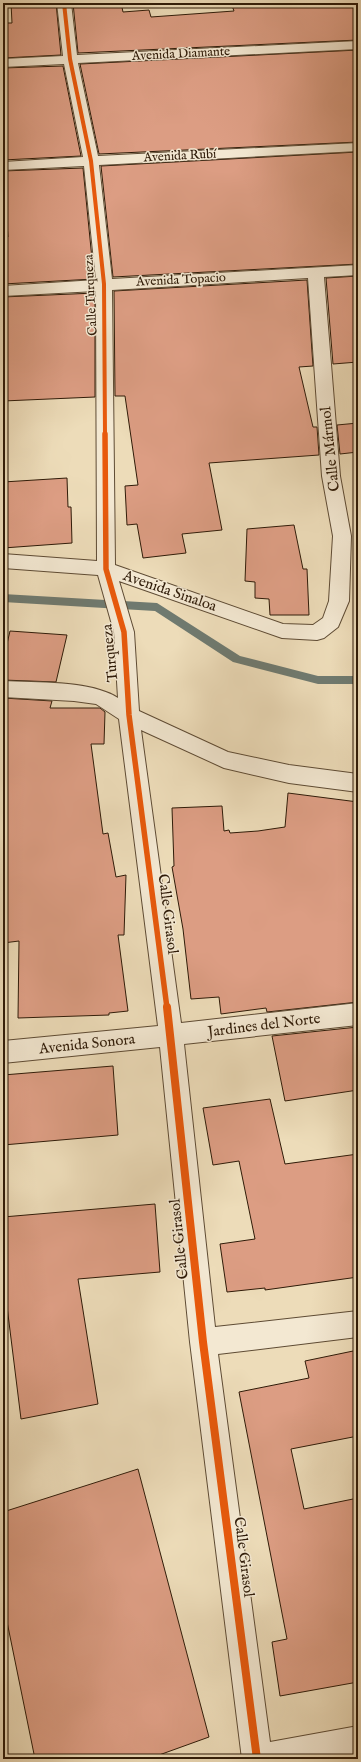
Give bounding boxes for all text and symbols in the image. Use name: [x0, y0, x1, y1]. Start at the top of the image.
street label: Avenida Diamante: [130, 43, 231, 65]
street label: Avenida Rubí: [142, 146, 218, 166]
street label: Calle Turqueza: [80, 254, 102, 336]
street label: Avenida Topacio: [135, 269, 226, 291]
street label: Calle Mármol: [316, 405, 344, 492]
street label: Avenida Sinaloa: [120, 566, 220, 616]
street label: Turqueza: [97, 622, 123, 683]
street label: Calle Girasol: [154, 873, 182, 956]
street label: Jardines del Norte: [204, 1009, 322, 1042]
street label: Avenida Sonora: [37, 1029, 137, 1059]
street label: Calle Girasol: [165, 1197, 193, 1280]
street label: Calle Girasol: [230, 1516, 258, 1599]

